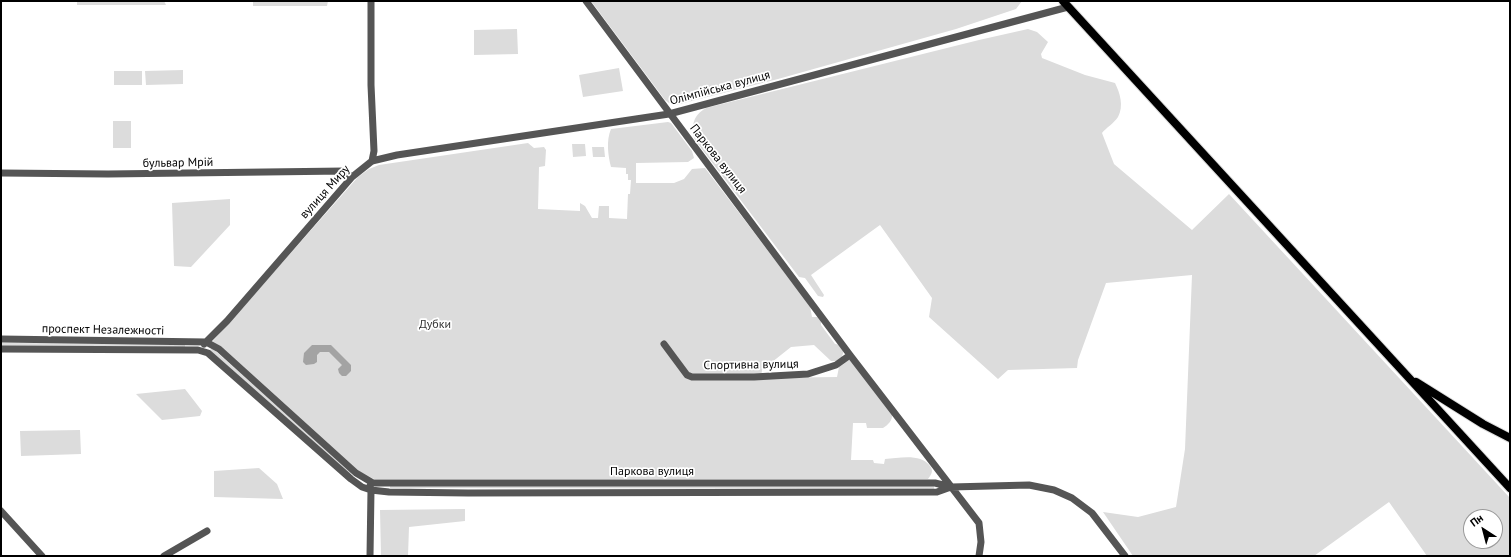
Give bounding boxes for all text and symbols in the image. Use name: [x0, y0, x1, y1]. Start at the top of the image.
street label: Олімпійська вулиця: [668, 68, 772, 108]
street label: Паркова вулиця: [687, 122, 749, 196]
street label: бульвар Мрій: [143, 155, 213, 171]
street label: вулиця Миру: [297, 162, 353, 222]
park label: Дубки: [419, 318, 451, 332]
street label: проспект Незалежності: [42, 322, 164, 338]
street label: Спортивна вулиця: [703, 357, 799, 373]
street label: Паркова вулиця: [610, 465, 694, 479]
north arrow: [1463, 509, 1503, 549]
text: Пн: [1467, 511, 1486, 530]

